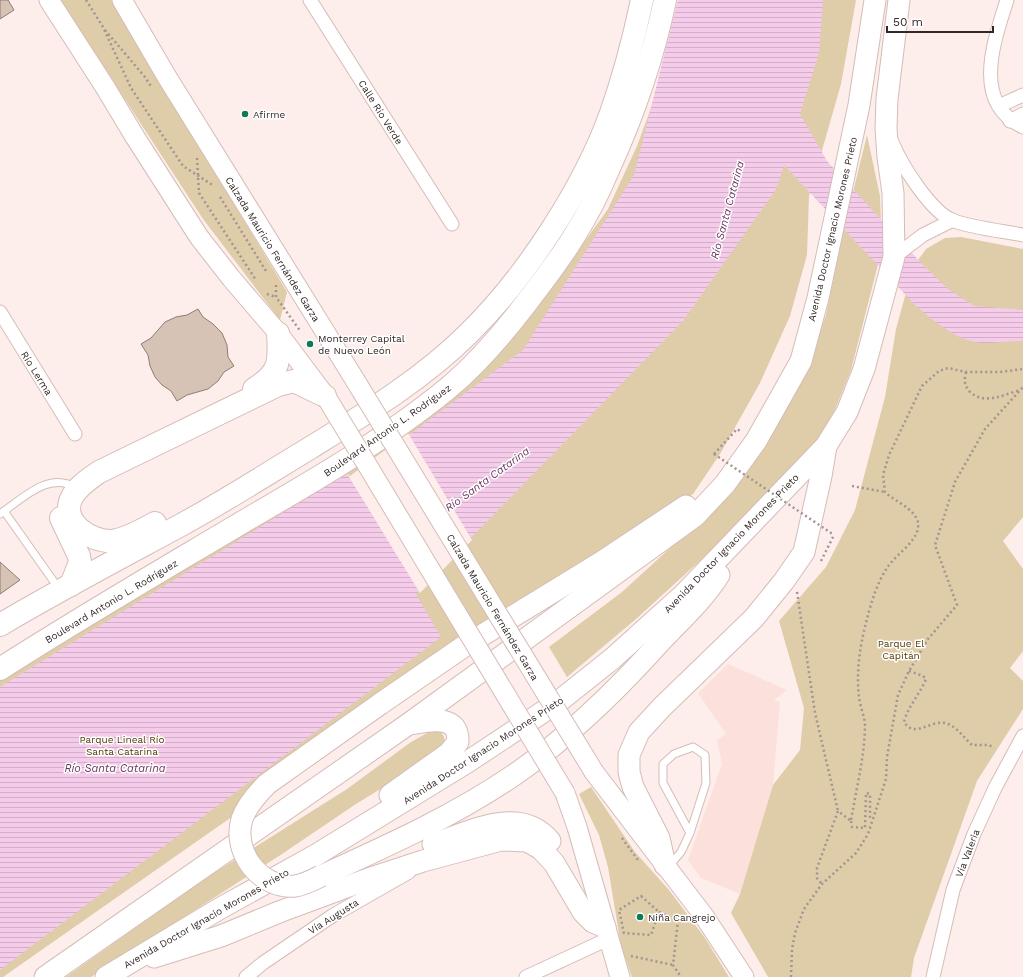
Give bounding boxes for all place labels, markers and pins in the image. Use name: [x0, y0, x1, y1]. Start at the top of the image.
marker: Afirme: [240, 109, 250, 119]
place label: Afirme: [253, 109, 286, 120]
place label: Monterrey Capital de Nuevo León: [318, 333, 405, 356]
marker: Monterrey Capital de Nuevo León: [305, 339, 315, 349]
marker: Niña Cangrejo: [635, 912, 645, 922]
place label: Niña Cangrejo: [648, 912, 715, 923]

